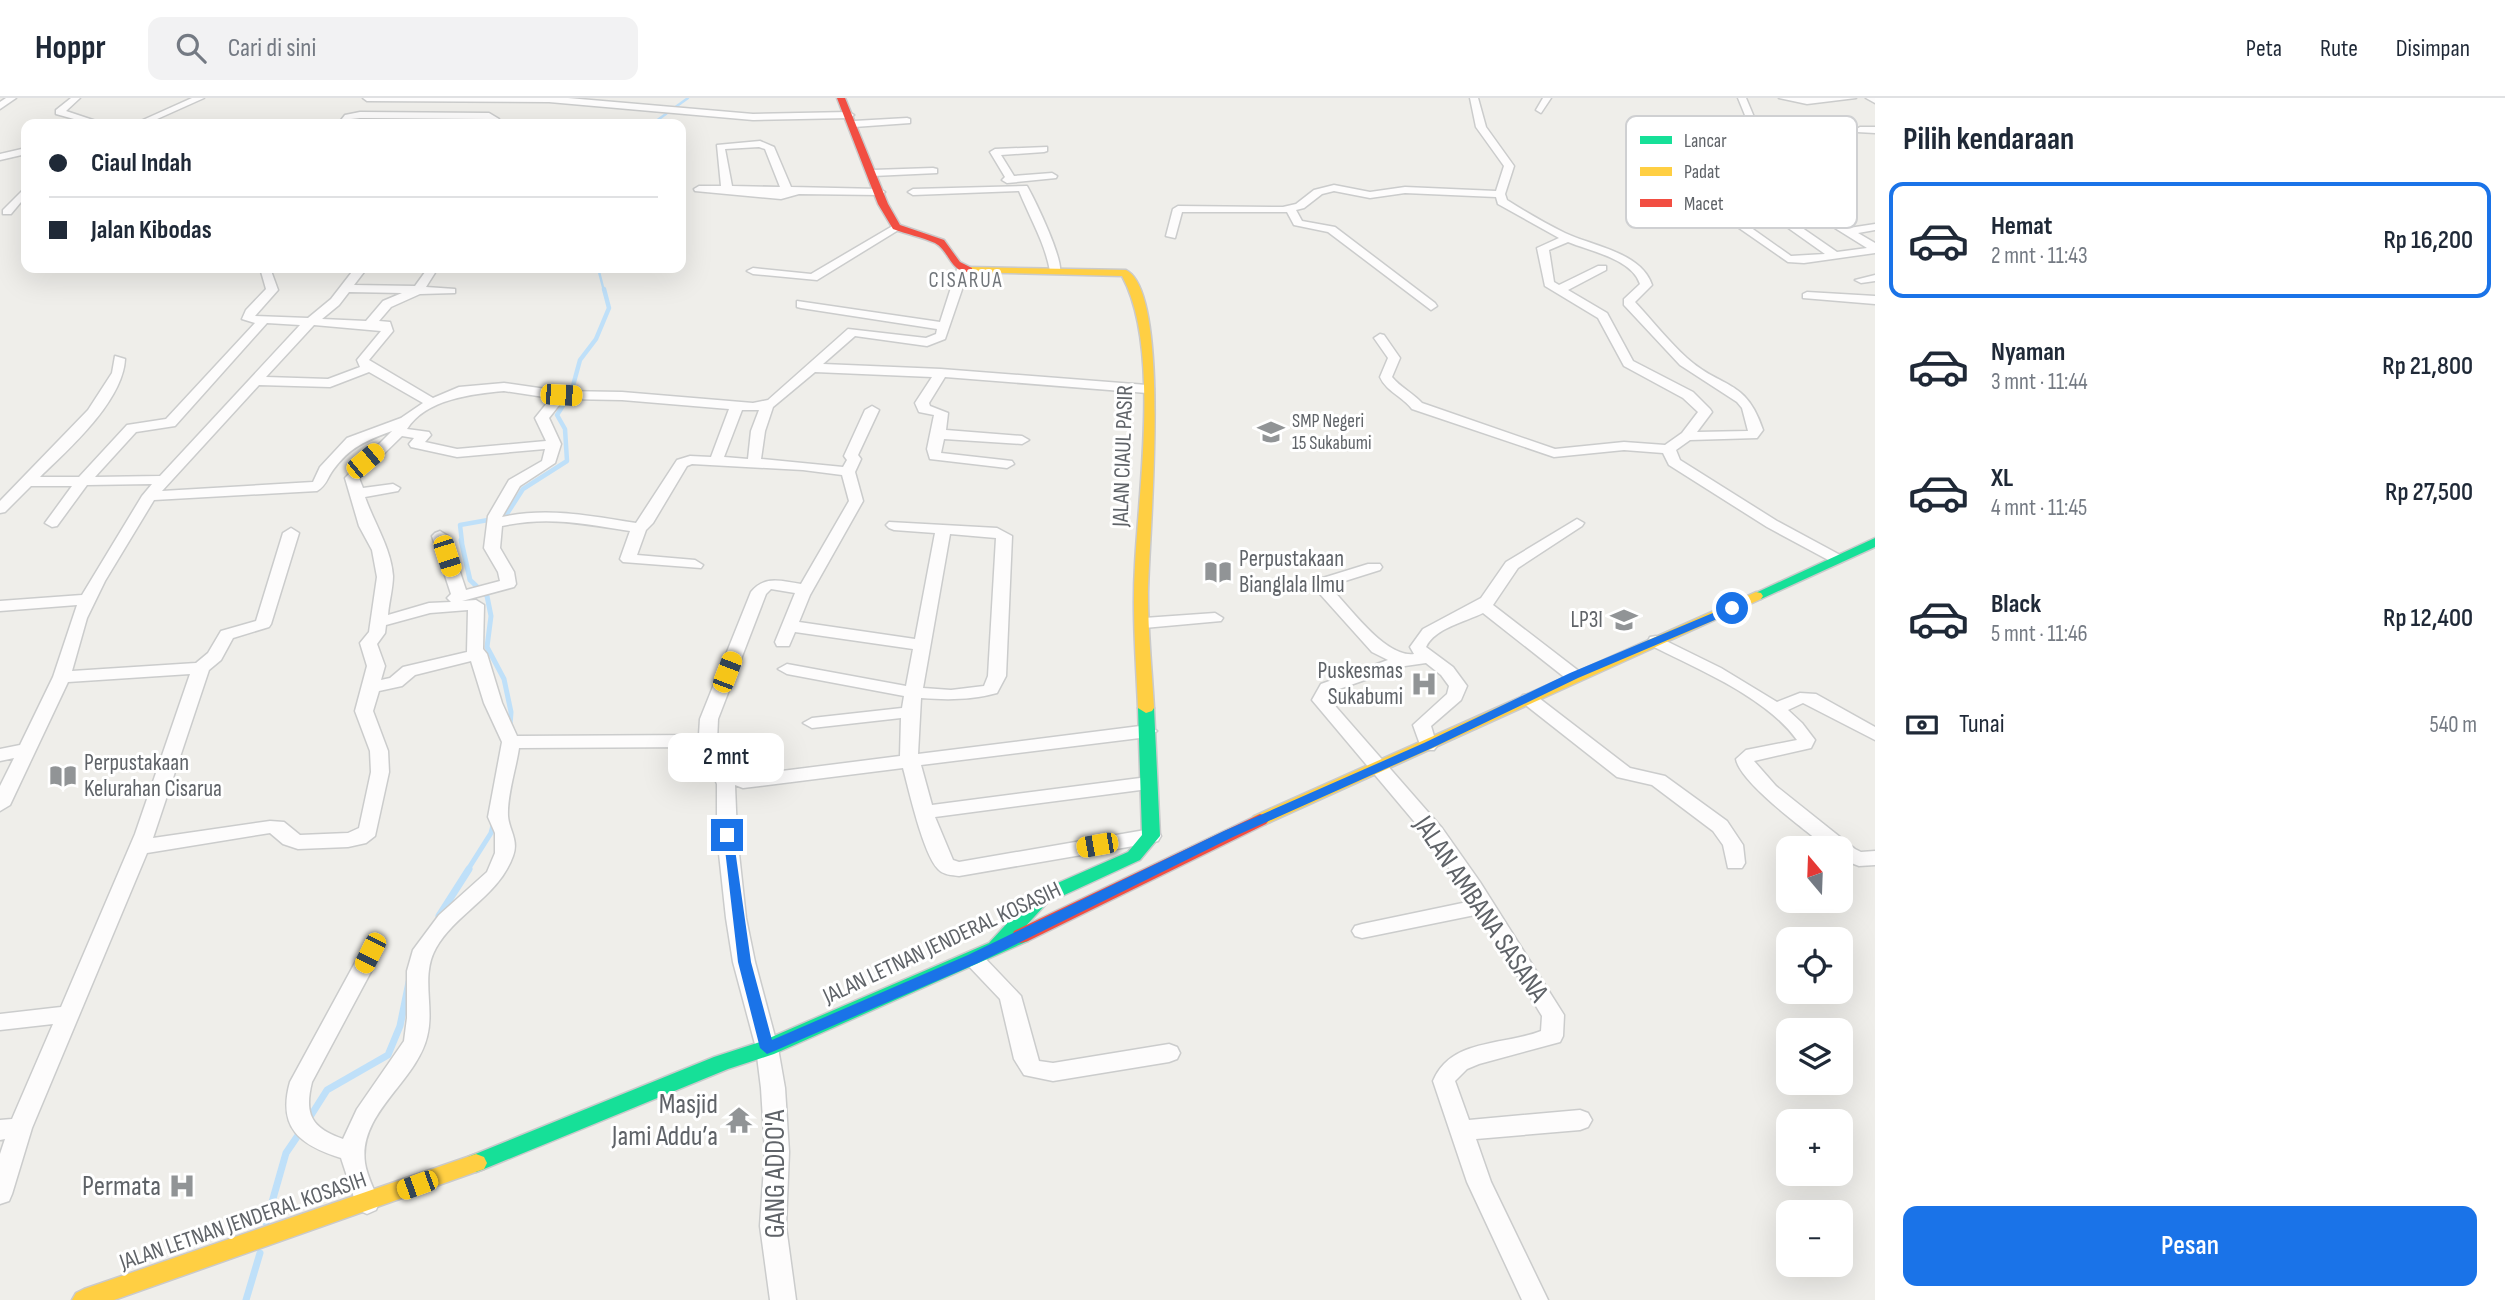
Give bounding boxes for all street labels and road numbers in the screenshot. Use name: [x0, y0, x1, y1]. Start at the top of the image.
street label: JALAN CIAUL PASIR: [1107, 384, 1139, 528]
street label: JALAN AMBANA SASANA: [1406, 809, 1556, 1009]
street label: JALAN LETNAN JENDERAL KOSASIH: [818, 876, 1065, 1011]
street label: GANG ADDO'A: [759, 1109, 792, 1238]
street label: JALAN LETNAN JENDERAL KOSASIH: [115, 1166, 370, 1277]

